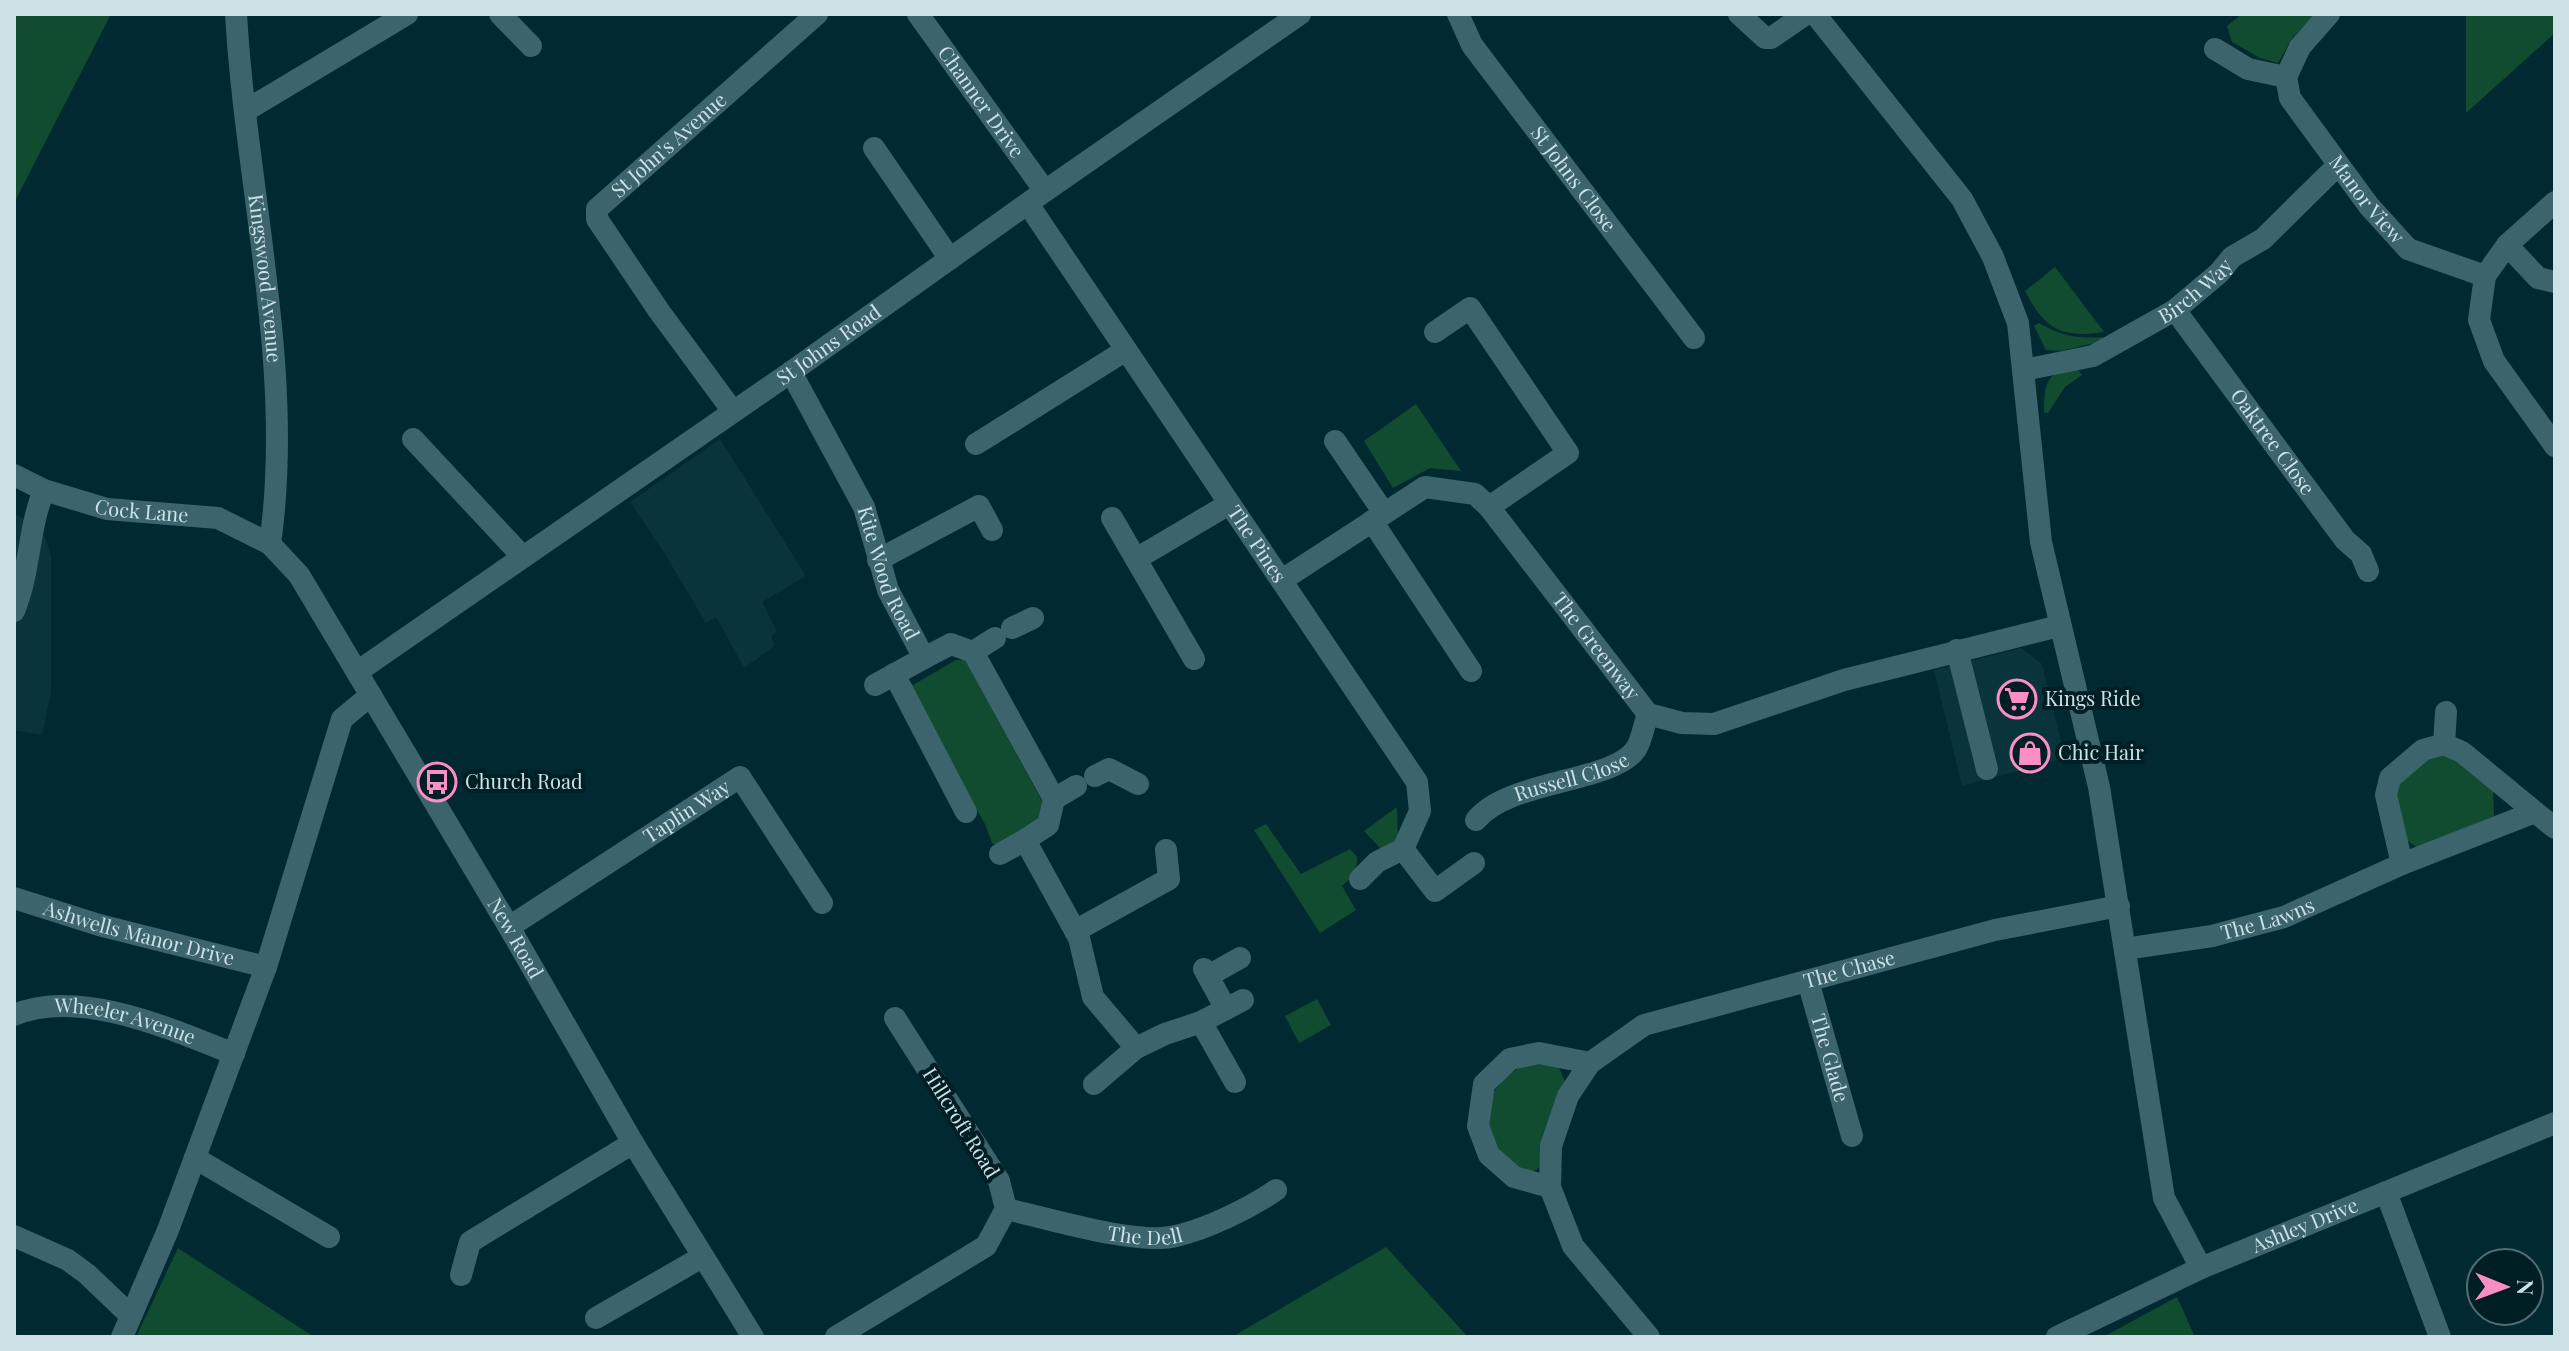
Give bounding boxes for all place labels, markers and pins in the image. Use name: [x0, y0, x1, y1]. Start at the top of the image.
supermarket icon: Kings Ride: [1996, 678, 2038, 720]
place label: Kings Ride: [2045, 684, 2141, 711]
shop icon: Chic Hair: [2009, 732, 2051, 774]
place label: Chic Hair: [2058, 738, 2144, 765]
bus stop icon: Church Road: [416, 761, 458, 803]
place label: Church Road: [465, 767, 583, 794]

